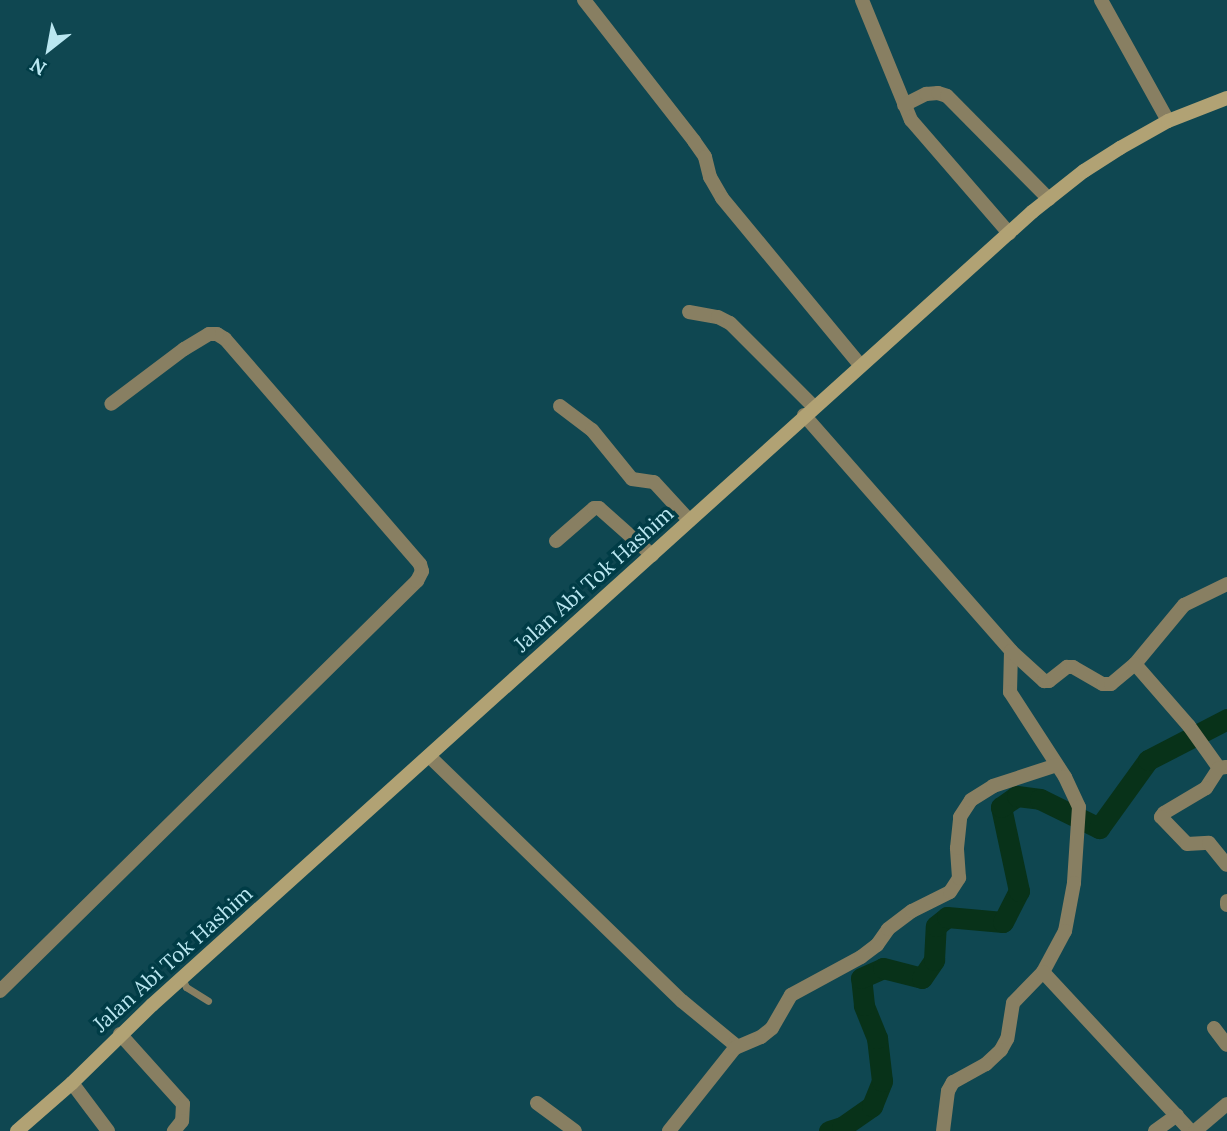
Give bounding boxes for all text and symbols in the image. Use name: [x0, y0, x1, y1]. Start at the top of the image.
north arrow: [14, 14, 84, 84]
text: N: [26, 53, 51, 81]
street label: Jalan Abi Tok Hashim: [509, 501, 679, 657]
street label: Jalan Abi Tok Hashim: [88, 881, 258, 1037]

